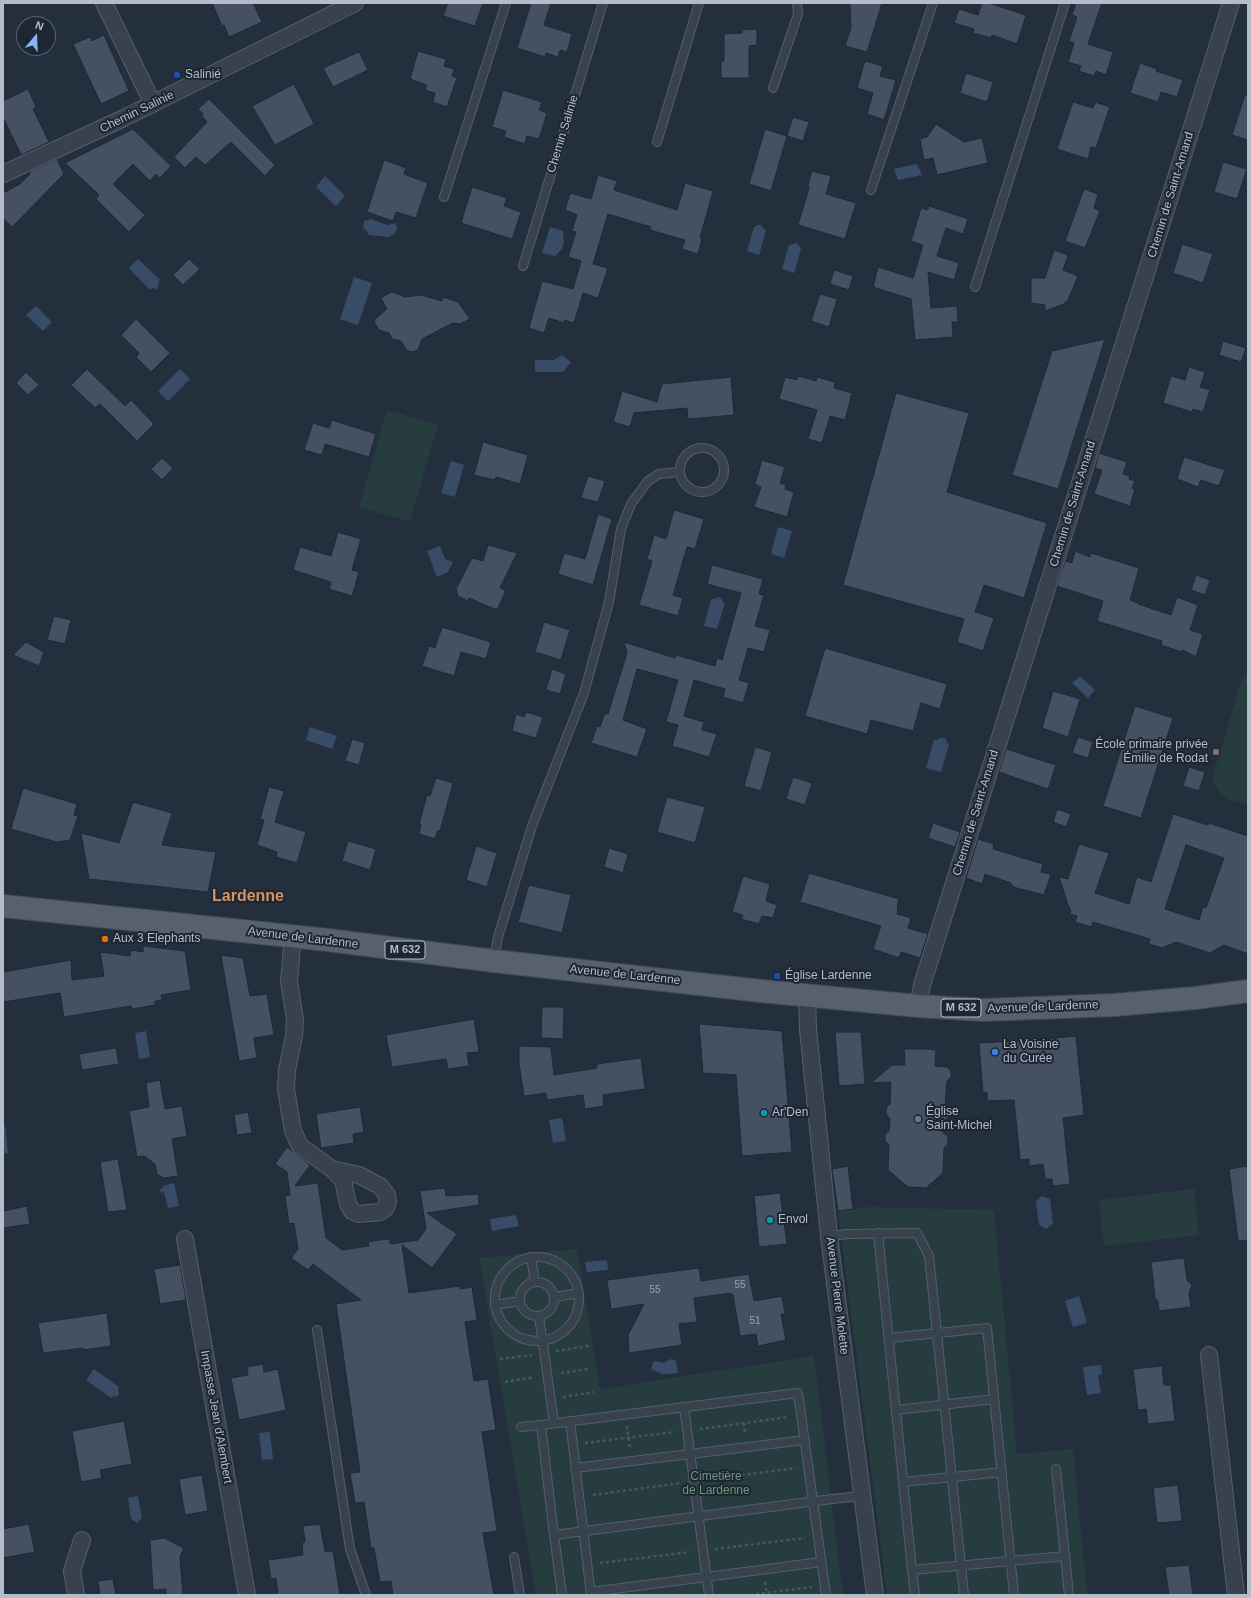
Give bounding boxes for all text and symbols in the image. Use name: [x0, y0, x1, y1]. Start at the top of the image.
north arrow: [16, 16, 56, 56]
text: N: [34, 19, 45, 33]
place label: Salinié: [185, 68, 221, 82]
marker: Salinié: [172, 70, 182, 80]
street label: Chemin Salinie: [98, 88, 176, 136]
street label: Chemin Salinie: [544, 93, 582, 175]
street label: Chemin de Saint-Amand: [1145, 130, 1197, 260]
street label: Chemin de Saint-Amand: [1047, 439, 1099, 569]
place label: École primaire privée Émilie de Rodat: [1095, 738, 1208, 766]
marker: École primaire privée Émilie de Rodat: [1211, 747, 1221, 757]
street label: Chemin de Saint-Amand: [950, 748, 1002, 878]
district label: Lardenne: [212, 887, 284, 907]
street label: Avenue de Lardenne: [247, 924, 359, 952]
place label: Aux 3 Elephants: [113, 932, 200, 946]
marker: Aux 3 Elephants: [100, 934, 110, 944]
road number: M 632: [385, 941, 425, 959]
street label: Avenue de Lardenne: [569, 962, 681, 988]
place label: Église Lardenne: [785, 969, 872, 983]
marker: Église Lardenne: [772, 971, 782, 981]
street label: Avenue de Lardenne: [987, 998, 1099, 1016]
road number: M 632: [941, 999, 981, 1017]
place label: La Voisine du Curée: [1003, 1038, 1058, 1066]
marker: La Voisine du Curée: [990, 1047, 1000, 1057]
place label: Église Saint-Michel: [926, 1105, 992, 1133]
place label: Ar'Den: [772, 1106, 808, 1120]
marker: Ar'Den: [759, 1108, 769, 1118]
marker: Église Saint-Michel: [913, 1114, 923, 1124]
place label: Envol: [778, 1213, 808, 1227]
marker: Envol: [765, 1215, 775, 1225]
street label: Avenue Pierre Molette: [823, 1236, 851, 1356]
house number: 55: [734, 1279, 746, 1291]
house number: 55: [649, 1284, 661, 1296]
house number: 51: [749, 1315, 761, 1327]
street label: Impasse Jean d'Alembert: [197, 1349, 235, 1485]
park label: Cimetière de Lardenne: [682, 1470, 750, 1498]

